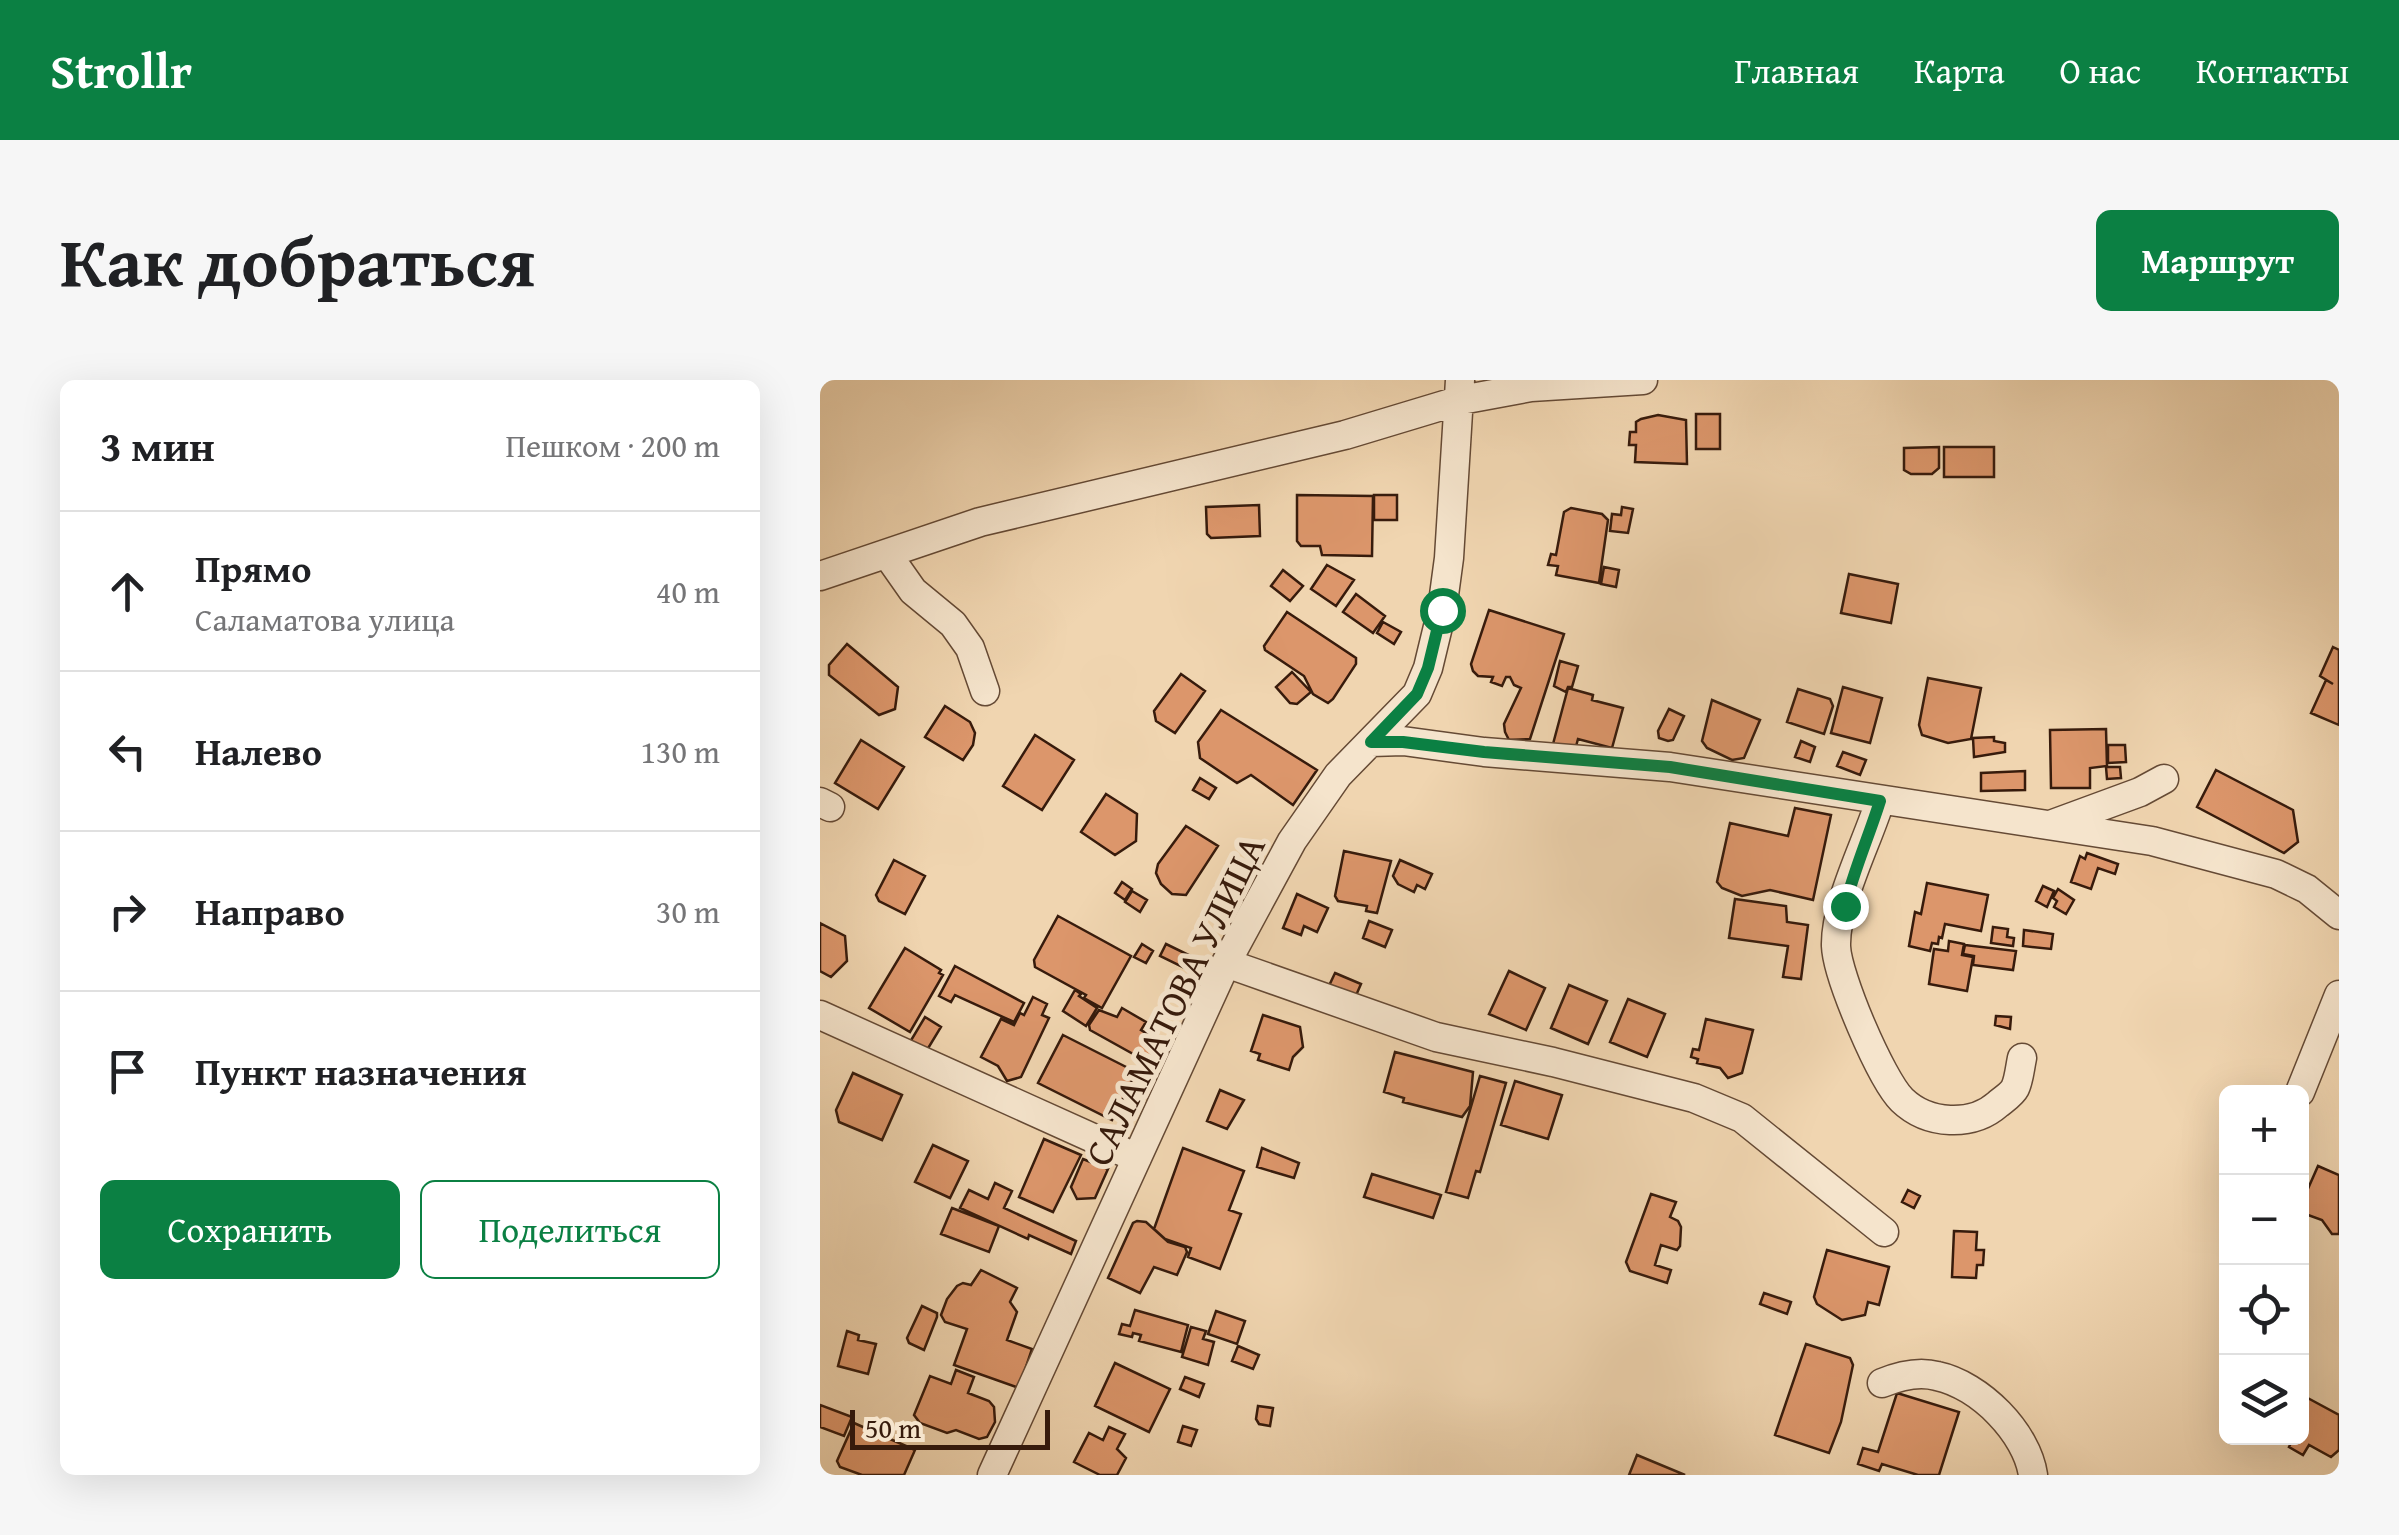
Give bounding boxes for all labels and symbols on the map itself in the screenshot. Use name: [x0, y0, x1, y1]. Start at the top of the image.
route start: [1420, 588, 1466, 634]
street label: САЛАМАТОВА УЛИЦА: [1070, 825, 1278, 1175]
route end: [1823, 884, 1869, 930]
scale bar: [850, 1405, 1050, 1450]

